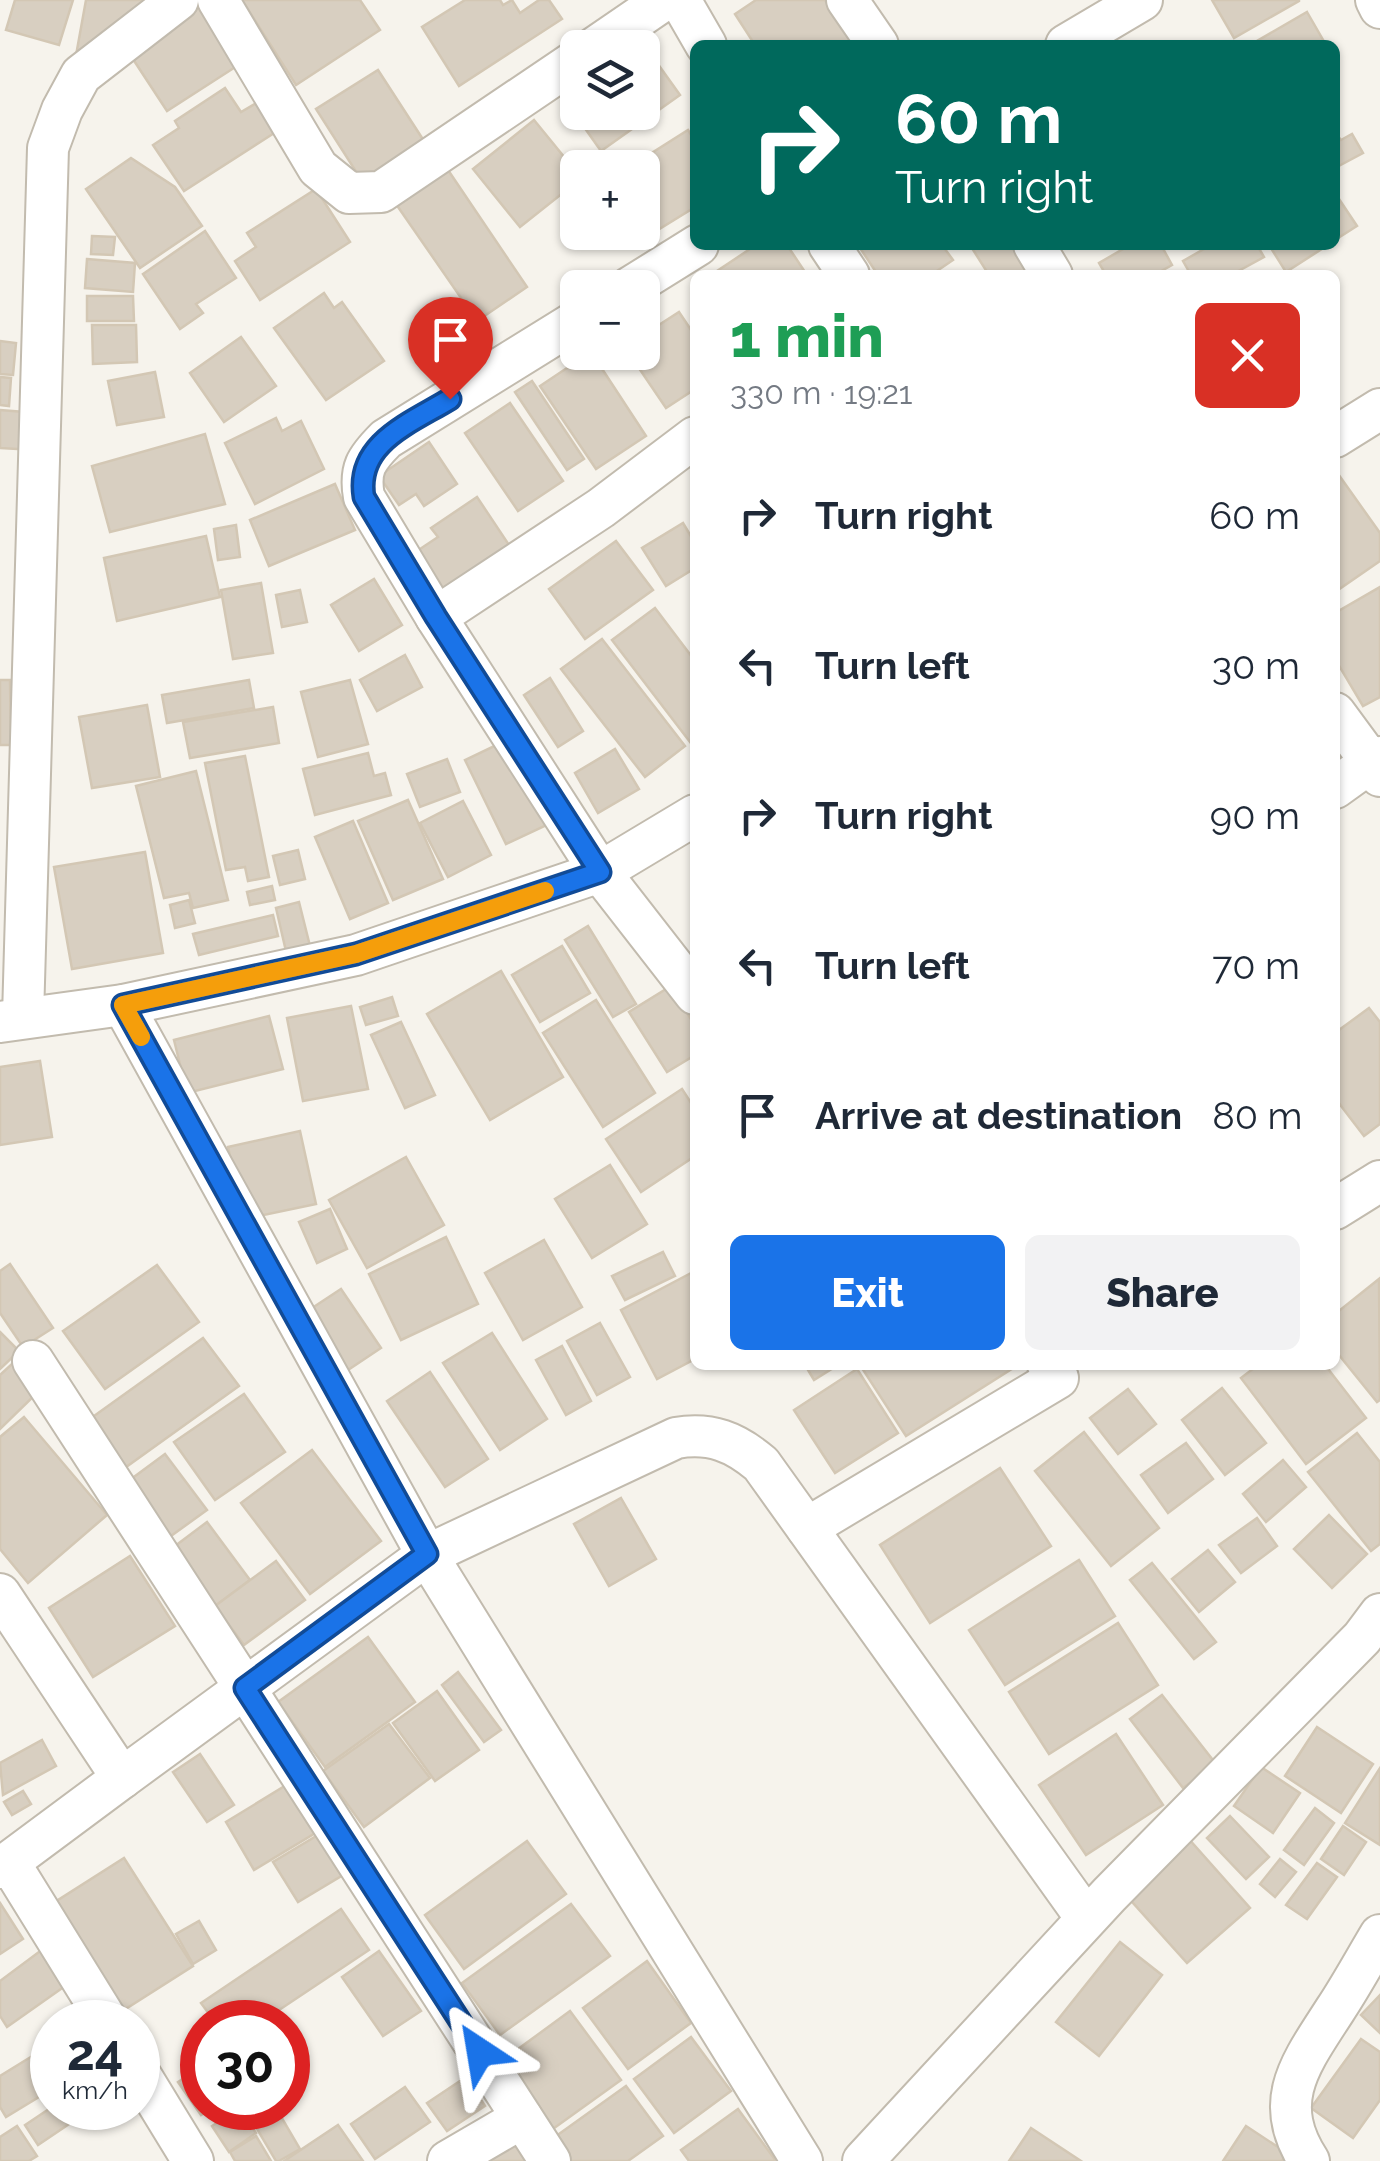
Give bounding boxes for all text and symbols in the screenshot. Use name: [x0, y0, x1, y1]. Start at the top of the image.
map controls: [560, 30, 660, 370]
button: layers: [560, 30, 660, 130]
text: 60 m: [895, 77, 1062, 159]
icon: right: [730, 80, 860, 210]
button: +: [560, 150, 660, 250]
text: Turn right: [895, 161, 1093, 214]
button: −: [560, 270, 660, 370]
pin: [408, 297, 493, 400]
text: 1 min: [730, 301, 884, 371]
button: close: [1195, 303, 1300, 408]
icon: arrive: [423, 312, 478, 367]
text: 330 m · 19:21: [730, 374, 913, 411]
icon: right: [730, 488, 785, 543]
text: Turn right: [815, 493, 992, 538]
text: 60 m: [1209, 493, 1300, 538]
icon: left: [730, 638, 785, 693]
text: Turn left: [815, 643, 970, 688]
text: 30 m: [1212, 643, 1300, 688]
icon: right: [730, 788, 785, 843]
text: Turn right: [815, 793, 992, 838]
text: 90 m: [1210, 793, 1300, 838]
icon: left: [730, 938, 785, 993]
text: Turn left: [815, 943, 970, 988]
text: 70 m: [1212, 943, 1300, 988]
icon: arrive: [730, 1088, 785, 1143]
text: Arrive at destination: [815, 1093, 1182, 1138]
text: 80 m: [1212, 1093, 1303, 1138]
button: Exit: [730, 1235, 1005, 1350]
button: Share: [1025, 1235, 1300, 1350]
speed limit sign: 30: [180, 2000, 310, 2130]
position arrow: [428, 2000, 532, 2104]
text: 24: [67, 2023, 123, 2082]
text: km/h: [62, 2075, 128, 2105]

